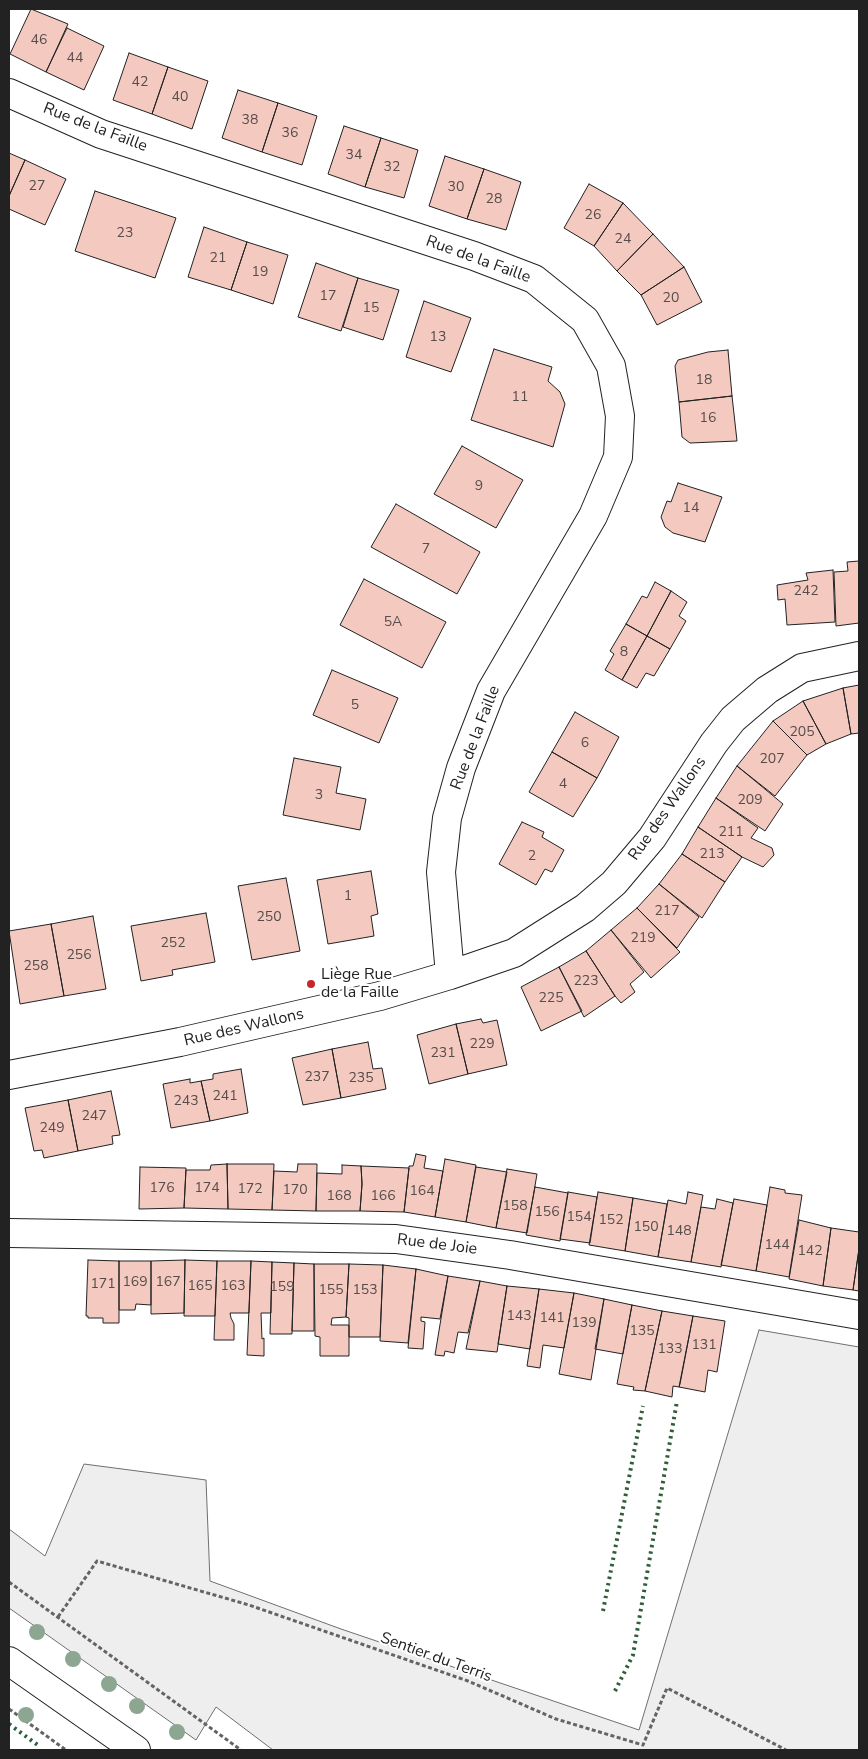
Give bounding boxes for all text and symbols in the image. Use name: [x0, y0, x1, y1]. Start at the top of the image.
house number: 46: [31, 33, 47, 49]
house number: 44: [67, 51, 83, 67]
house number: 42: [132, 75, 148, 91]
house number: 40: [172, 90, 188, 106]
street label: Rue de la Faille: [40, 99, 150, 157]
house number: 38: [242, 113, 258, 129]
house number: 36: [282, 126, 298, 142]
house number: 34: [346, 148, 362, 164]
house number: 32: [384, 160, 400, 176]
house number: 27: [29, 179, 45, 195]
house number: 30: [448, 180, 464, 196]
house number: 28: [486, 192, 502, 208]
house number: 26: [585, 208, 601, 224]
house number: 23: [117, 226, 133, 242]
street label: Rue de la Faille: [423, 232, 533, 288]
house number: 24: [615, 232, 631, 248]
house number: 21: [210, 251, 226, 267]
house number: 19: [252, 265, 268, 281]
house number: 17: [320, 289, 336, 305]
house number: 20: [663, 291, 679, 307]
house number: 15: [363, 301, 379, 317]
house number: 13: [430, 330, 446, 346]
house number: 18: [696, 373, 712, 389]
house number: 11: [512, 390, 528, 406]
house number: 16: [700, 411, 716, 427]
house number: 9: [475, 479, 483, 495]
house number: 14: [683, 501, 699, 517]
house number: 7: [422, 542, 430, 558]
house number: 242: [793, 584, 819, 600]
house number: 5A: [384, 615, 402, 631]
house number: 8: [620, 645, 628, 661]
street label: Rue de la Faille: [447, 683, 505, 793]
house number: 5: [351, 698, 359, 714]
house number: 205: [789, 725, 815, 741]
house number: 6: [581, 736, 589, 752]
house number: 207: [759, 752, 785, 768]
street label: Rue des Wallons: [625, 753, 711, 865]
house number: 4: [559, 777, 567, 793]
house number: 3: [315, 788, 323, 804]
house number: 209: [737, 793, 763, 809]
house number: 211: [718, 825, 744, 841]
house number: 213: [699, 847, 725, 863]
house number: 2: [528, 849, 536, 865]
house number: 1: [344, 889, 352, 905]
house number: 217: [654, 904, 680, 920]
house number: 250: [256, 910, 282, 926]
house number: 219: [630, 931, 656, 947]
house number: 252: [160, 936, 186, 952]
house number: 256: [66, 948, 92, 964]
house number: 258: [23, 959, 49, 975]
place label: Liège Rue de la Faille: [321, 965, 399, 1003]
house number: 223: [573, 974, 599, 990]
marker: Liège Rue de la Faille: [305, 978, 317, 990]
house number: 225: [538, 991, 564, 1007]
street label: Rue des Wallons: [182, 1005, 306, 1051]
house number: 229: [469, 1037, 495, 1053]
house number: 231: [430, 1046, 456, 1062]
house number: 237: [304, 1070, 330, 1086]
house number: 235: [348, 1071, 374, 1087]
house number: 241: [212, 1089, 238, 1105]
house number: 243: [173, 1094, 199, 1110]
house number: 247: [81, 1109, 107, 1125]
house number: 249: [39, 1121, 65, 1137]
house number: 176: [149, 1181, 175, 1197]
house number: 174: [194, 1181, 220, 1197]
house number: 172: [237, 1182, 263, 1198]
house number: 170: [282, 1183, 308, 1199]
house number: 164: [409, 1184, 435, 1200]
house number: 168: [326, 1189, 352, 1205]
house number: 166: [370, 1189, 396, 1205]
house number: 158: [502, 1199, 528, 1215]
house number: 156: [534, 1205, 560, 1221]
house number: 154: [566, 1210, 592, 1226]
house number: 152: [598, 1213, 624, 1229]
house number: 150: [633, 1220, 659, 1236]
house number: 148: [666, 1224, 692, 1240]
street label: Rue de Joie: [396, 1231, 478, 1259]
house number: 144: [764, 1238, 790, 1254]
house number: 142: [797, 1244, 823, 1260]
house number: 169: [122, 1275, 148, 1291]
house number: 167: [155, 1275, 181, 1291]
house number: 171: [90, 1277, 116, 1293]
house number: 165: [187, 1279, 213, 1295]
house number: 163: [220, 1279, 246, 1295]
house number: 159: [269, 1280, 295, 1296]
house number: 155: [318, 1283, 344, 1299]
house number: 153: [352, 1283, 378, 1299]
house number: 143: [506, 1309, 532, 1325]
house number: 141: [539, 1311, 565, 1327]
house number: 139: [571, 1316, 597, 1332]
house number: 135: [629, 1324, 655, 1340]
house number: 131: [691, 1338, 717, 1354]
house number: 133: [657, 1342, 683, 1358]
street label: Sentier du Terris: [378, 1629, 494, 1687]

